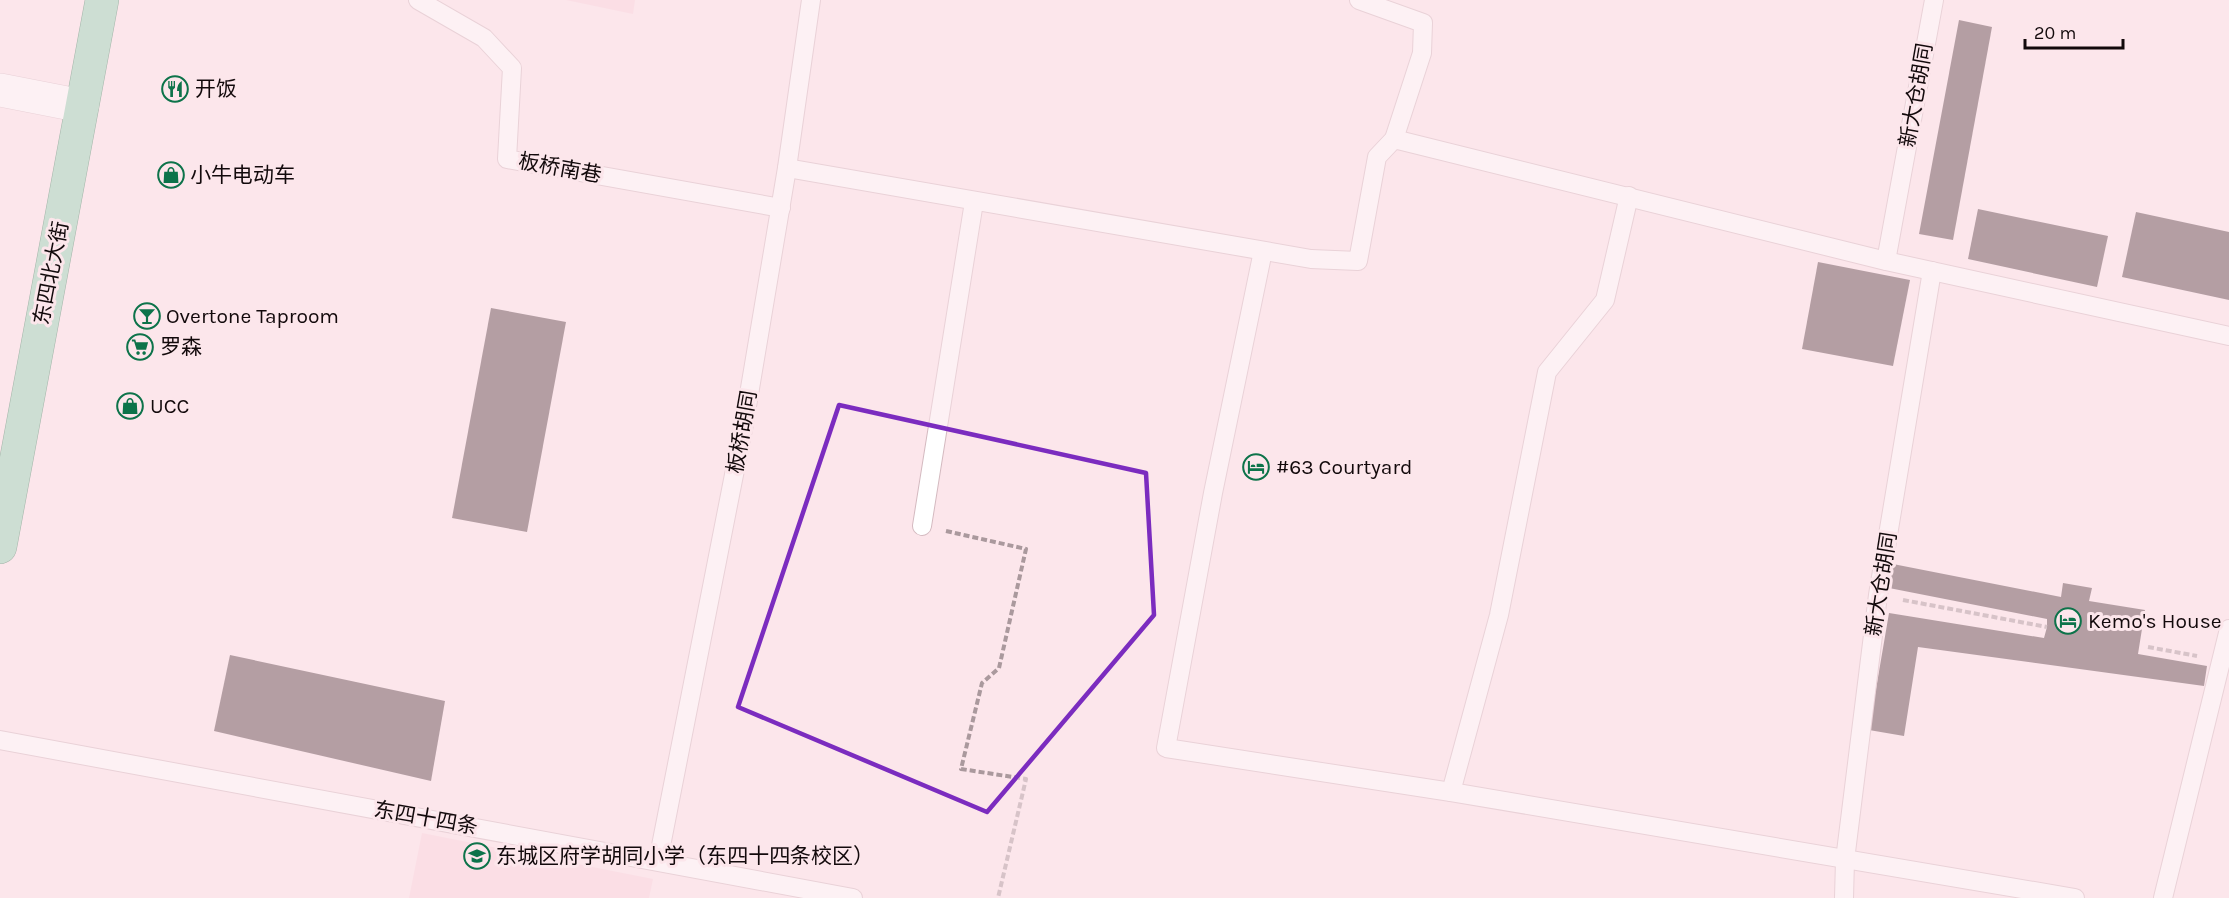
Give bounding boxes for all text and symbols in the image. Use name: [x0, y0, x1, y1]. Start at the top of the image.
scale bar: [2025, 12, 2122, 50]
text: 20 m: [2034, 22, 2076, 44]
street label: 新大仓胡同: [1895, 41, 1937, 149]
restaurant icon: 开饭: [160, 74, 190, 104]
place label: 开饭: [195, 77, 237, 101]
street label: 板桥南巷: [517, 149, 603, 187]
shop icon: 小牛电动车: [156, 160, 186, 190]
place label: 小牛电动车: [190, 163, 295, 187]
street label: 东四北大街: [29, 219, 73, 327]
bar icon: Overtone Taproom: [132, 301, 162, 331]
place label: Overtone Taproom: [166, 304, 339, 328]
supermarket icon: 罗森: [125, 332, 155, 362]
place label: 罗森: [160, 335, 202, 359]
street label: 板桥胡同: [723, 389, 761, 475]
shop icon: UCC: [115, 391, 145, 421]
place label: UCC: [150, 394, 189, 418]
hotel icon: #63 Courtyard: [1241, 452, 1271, 482]
place label: #63 Courtyard: [1276, 455, 1412, 479]
street label: 新大仓胡同: [1861, 530, 1901, 638]
hotel icon: Kemo's House: [2053, 606, 2083, 636]
place label: Kemo's House: [2088, 609, 2222, 633]
street label: 东四十四条: [372, 797, 480, 839]
school or university icon: 东城区府学胡同小学（东四十四条校区）: [462, 841, 492, 871]
place label: 东城区府学胡同小学（东四十四条校区）: [496, 844, 874, 868]

